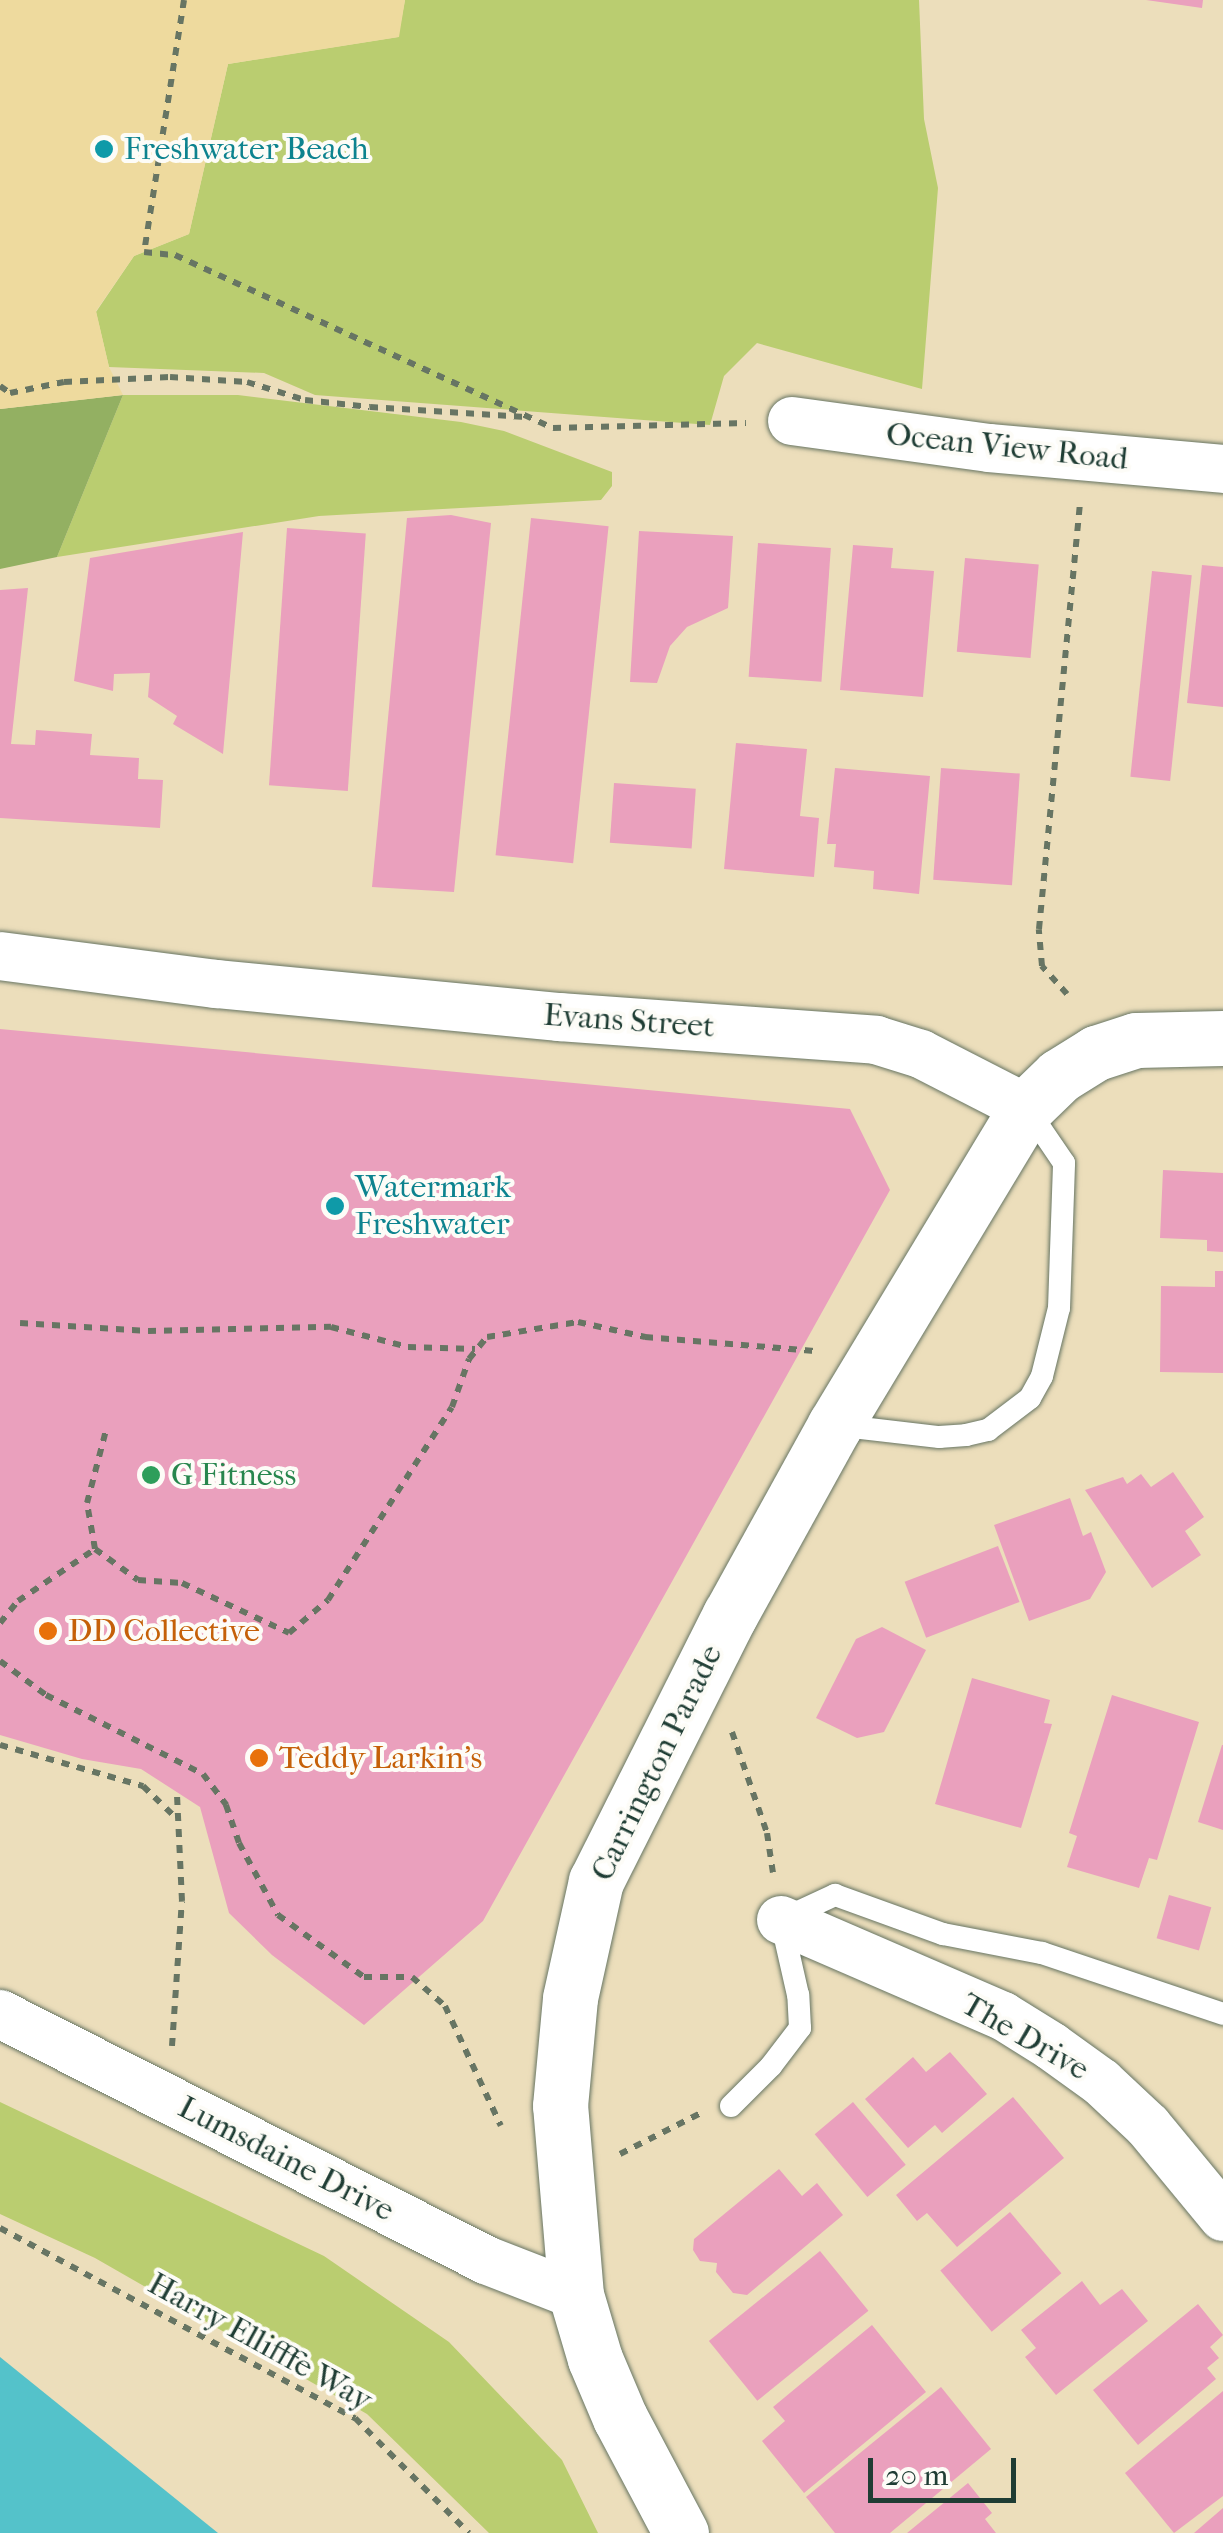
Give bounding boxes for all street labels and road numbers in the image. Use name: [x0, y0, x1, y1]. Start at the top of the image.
street label: Ocean View Road: [884, 415, 1130, 479]
street label: Evans Street: [542, 996, 716, 1046]
street label: Carrington Parade: [583, 1639, 731, 1887]
street label: The Drive: [954, 1985, 1096, 2089]
street label: Lumsdaine Drive: [172, 2088, 400, 2230]
street label: Harry Ellifffe Way: [141, 2265, 379, 2419]

